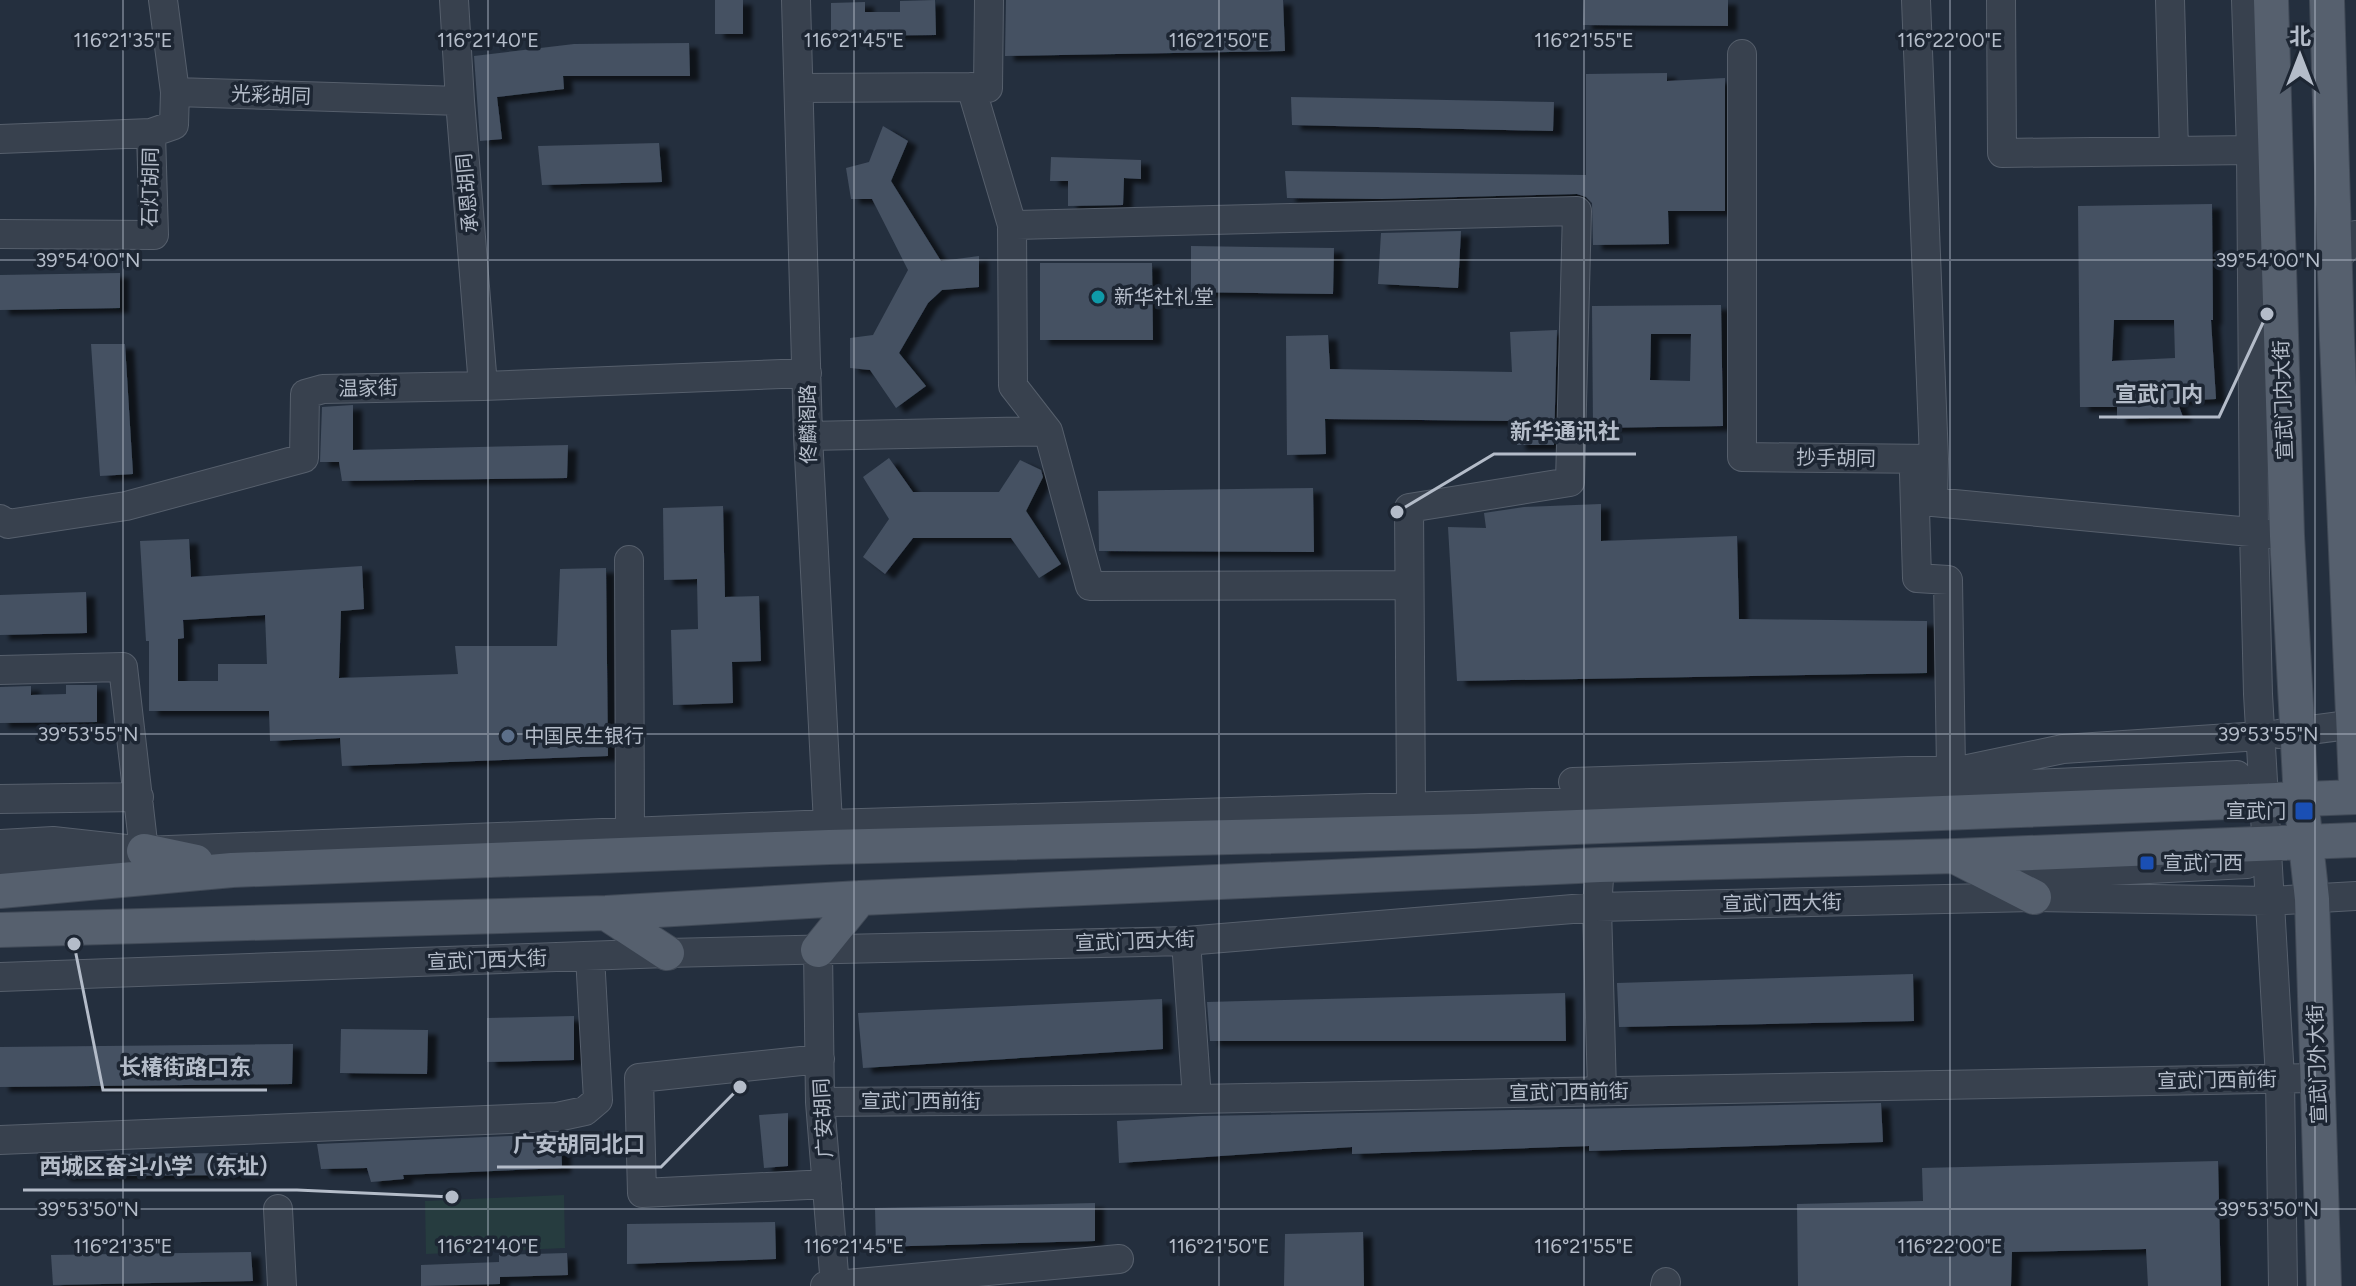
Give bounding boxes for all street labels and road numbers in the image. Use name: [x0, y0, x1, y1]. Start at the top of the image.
street label: 光彩胡同: [231, 82, 311, 108]
street label: 石灯胡同: [137, 147, 163, 227]
street label: 承恩胡同: [452, 152, 482, 234]
street label: 宣武门内大街: [2269, 340, 2297, 460]
street label: 温家街: [338, 375, 398, 401]
street label: 佟麟阁路: [795, 384, 821, 464]
street label: 抄手胡同: [1796, 445, 1876, 471]
street label: 宣武门西大街: [1722, 890, 1842, 916]
street label: 宣武门西大街: [1075, 927, 1195, 955]
street label: 宣武门西大街: [427, 946, 547, 974]
street label: 宣武门外大街: [2303, 1004, 2331, 1124]
street label: 宣武门西前街: [2157, 1067, 2277, 1093]
street label: 广安胡同: [809, 1077, 837, 1159]
street label: 宣武门西前街: [1509, 1079, 1629, 1105]
street label: 宣武门西前街: [861, 1089, 981, 1113]

